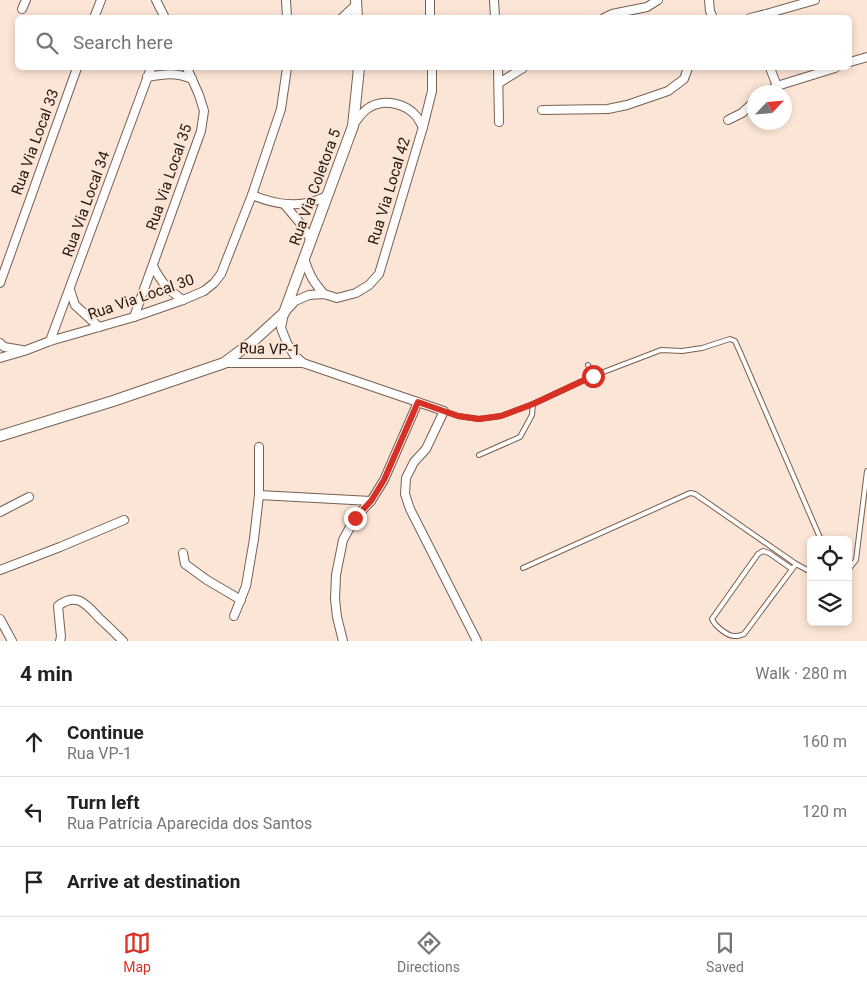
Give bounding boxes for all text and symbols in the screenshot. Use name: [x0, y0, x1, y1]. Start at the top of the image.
search box: [15, 15, 852, 70]
icon: search: [33, 29, 61, 57]
text: Search here: [73, 31, 173, 54]
north arrow: [747, 85, 792, 130]
street label: Rua Via Local 33: [8, 87, 62, 197]
street label: Rua Via Local 35: [142, 121, 196, 233]
street label: Rua Via Coletora 5: [286, 126, 344, 248]
street label: Rua Via Local 42: [364, 135, 414, 247]
street label: Rua Via Local 34: [59, 148, 114, 259]
street label: Rua Via Local 30: [85, 270, 197, 324]
street label: Rua VP-1: [239, 339, 301, 359]
route start: [582, 365, 605, 388]
route end: [344, 507, 367, 530]
map controls: [807, 536, 852, 626]
button: locate: [807, 536, 852, 581]
button: layers: [807, 581, 852, 626]
text: 4 min: [20, 662, 73, 686]
text: Walk · 280 m: [755, 664, 847, 683]
text: Continue: [67, 721, 144, 744]
icon: ahead: [20, 728, 48, 756]
text: 160 m: [802, 732, 847, 751]
text: Rua VP-1: [67, 744, 132, 763]
text: Turn left: [67, 791, 140, 814]
icon: left: [20, 798, 48, 826]
text: 120 m: [802, 802, 847, 821]
text: Rua Patrícia Aparecida dos Santos: [67, 814, 312, 833]
icon: arrive: [20, 868, 48, 896]
text: Arrive at destination: [67, 870, 240, 893]
tab: Map: [123, 929, 151, 975]
tab: Directions: [397, 929, 460, 975]
tab: Saved: [706, 929, 744, 975]

